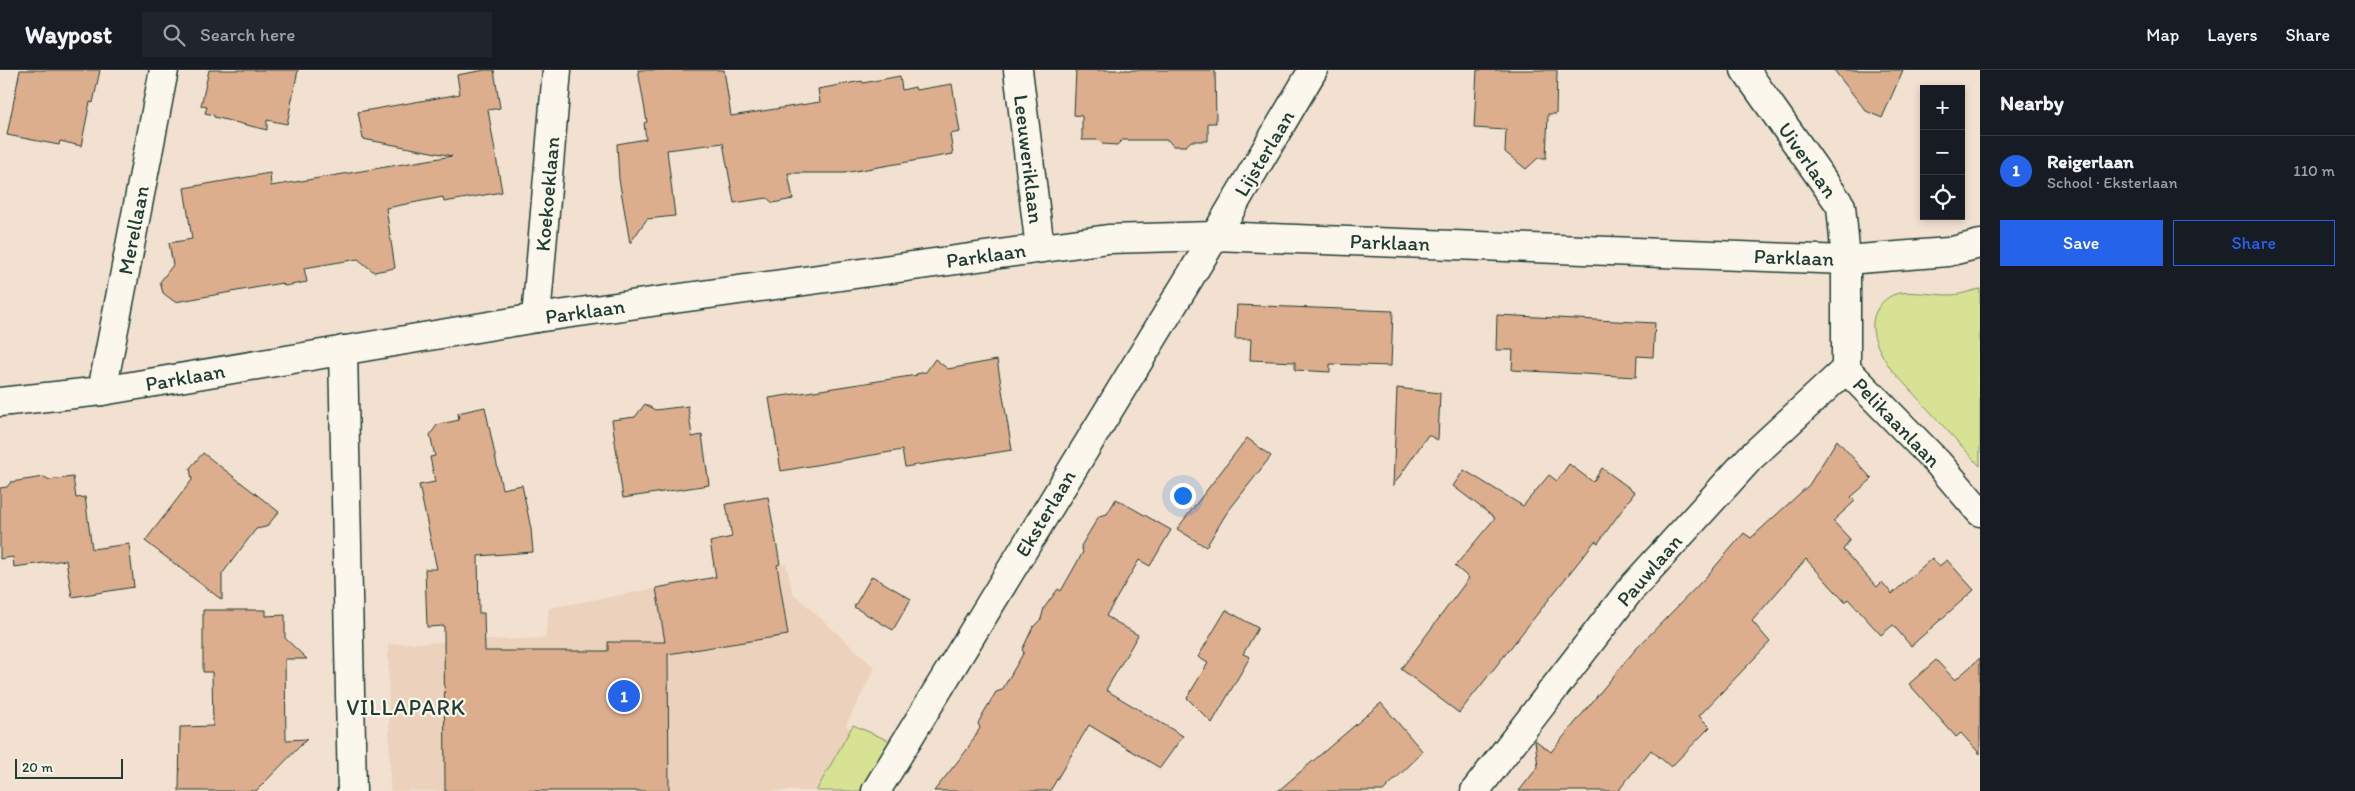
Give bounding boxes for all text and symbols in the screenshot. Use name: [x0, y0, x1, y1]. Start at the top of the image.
search box: [142, 12, 492, 57]
text: Waypost: [25, 20, 112, 49]
icon: search: [160, 21, 188, 49]
text: Search here: [200, 23, 295, 46]
text: Map: [2146, 24, 2179, 46]
text: Layers: [2207, 24, 2257, 46]
text: Share: [2285, 24, 2330, 46]
map controls: [1920, 85, 1965, 220]
button: +: [1920, 85, 1965, 130]
text: Nearby: [2000, 90, 2064, 115]
street label: Leeuweriklaan: [1009, 93, 1049, 225]
street label: Lijsterlaan: [1228, 105, 1300, 201]
street label: Uiverlaan: [1773, 117, 1843, 203]
button: −: [1920, 130, 1965, 175]
street label: Koekoeklaan: [530, 135, 564, 253]
text: Reigerlaan: [2047, 150, 2134, 173]
text: 1: [2012, 161, 2020, 180]
text: 110 m: [2293, 161, 2335, 180]
text: School · Eksterlaan: [2047, 173, 2178, 192]
button: locate: [1920, 175, 1965, 220]
street label: Merellaan: [112, 183, 154, 277]
button: Save: [2000, 220, 2163, 266]
button: Share: [2173, 220, 2335, 266]
street label: Parklaan: [1349, 228, 1431, 256]
street label: Parklaan: [944, 237, 1028, 273]
street label: Parklaan: [1753, 243, 1835, 271]
street label: Parklaan: [543, 293, 627, 329]
street label: Parklaan: [143, 358, 227, 396]
street label: Pelikaanlaan: [1848, 372, 1946, 472]
street label: Eksterlaan: [1009, 465, 1081, 561]
your location: [1170, 483, 1196, 509]
street label: Pauwlaan: [1611, 529, 1687, 611]
pin: 1: [608, 677, 640, 715]
district label: VILLAPARK: [346, 694, 466, 721]
scale bar: [15, 756, 122, 779]
text: 20 m: [22, 759, 53, 776]

